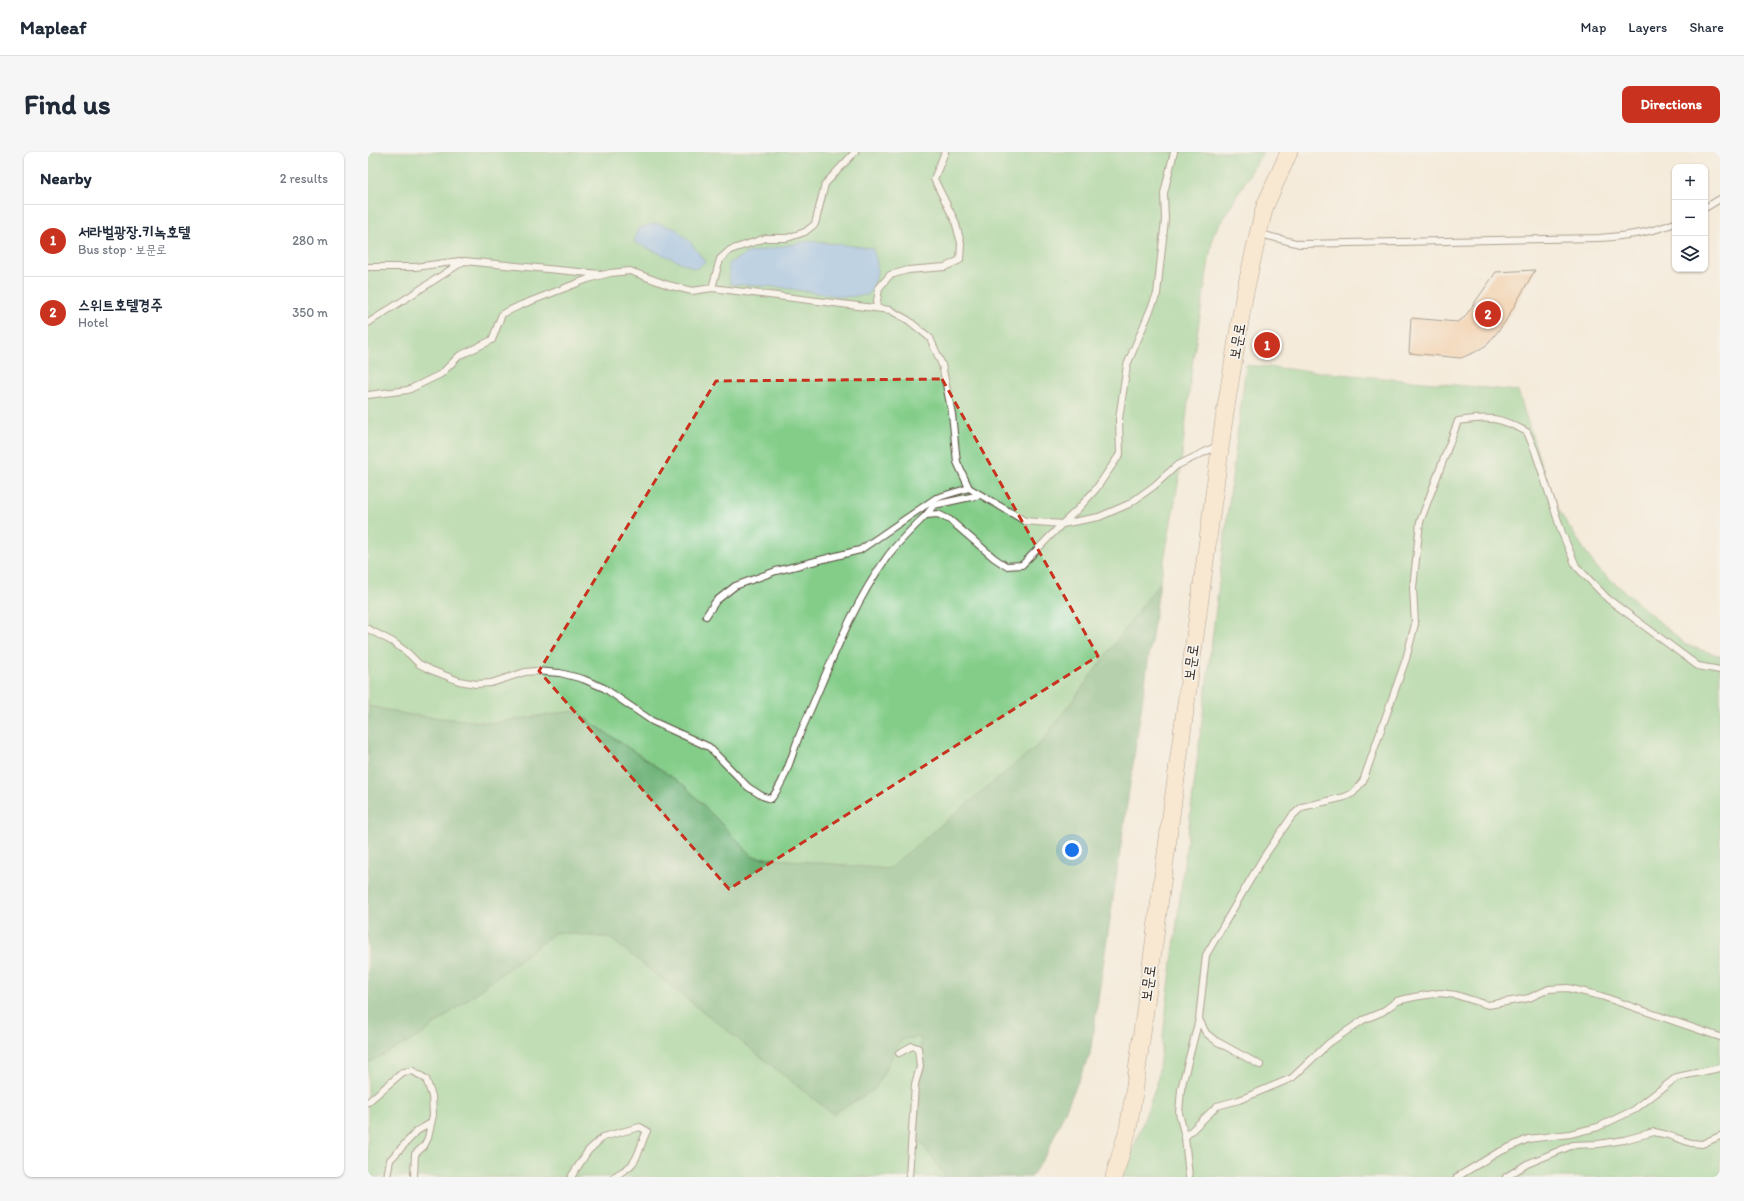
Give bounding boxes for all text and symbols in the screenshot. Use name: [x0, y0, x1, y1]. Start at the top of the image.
text: Mapleaf: [20, 16, 86, 39]
text: Map: [1581, 19, 1606, 36]
text: Layers: [1628, 19, 1667, 36]
text: Share: [1689, 19, 1724, 36]
button: Directions: [1622, 86, 1720, 123]
text: Find us: [24, 87, 111, 121]
map controls: [1672, 164, 1708, 272]
button: +: [1672, 164, 1708, 200]
text: Nearby: [40, 168, 92, 188]
text: 2 results: [280, 171, 328, 186]
button: −: [1672, 200, 1708, 236]
text: 서라벌광장.키녹호텔: [78, 223, 190, 241]
text: 1: [50, 233, 56, 248]
text: 280 m: [292, 233, 328, 248]
button: layers: [1672, 236, 1708, 272]
text: Bus stop · 보문로: [78, 242, 167, 257]
text: 스위트호텔경주: [78, 296, 163, 314]
pin: 2: [1475, 299, 1501, 329]
text: 2: [50, 305, 56, 320]
text: 350 m: [292, 305, 328, 320]
text: Hotel: [78, 315, 108, 330]
street label: 보문로: [1225, 322, 1249, 360]
pin: 1: [1254, 330, 1280, 360]
street label: 보문로: [1180, 643, 1202, 681]
your location: [1062, 840, 1082, 860]
street label: 보문로: [1137, 964, 1159, 1002]

